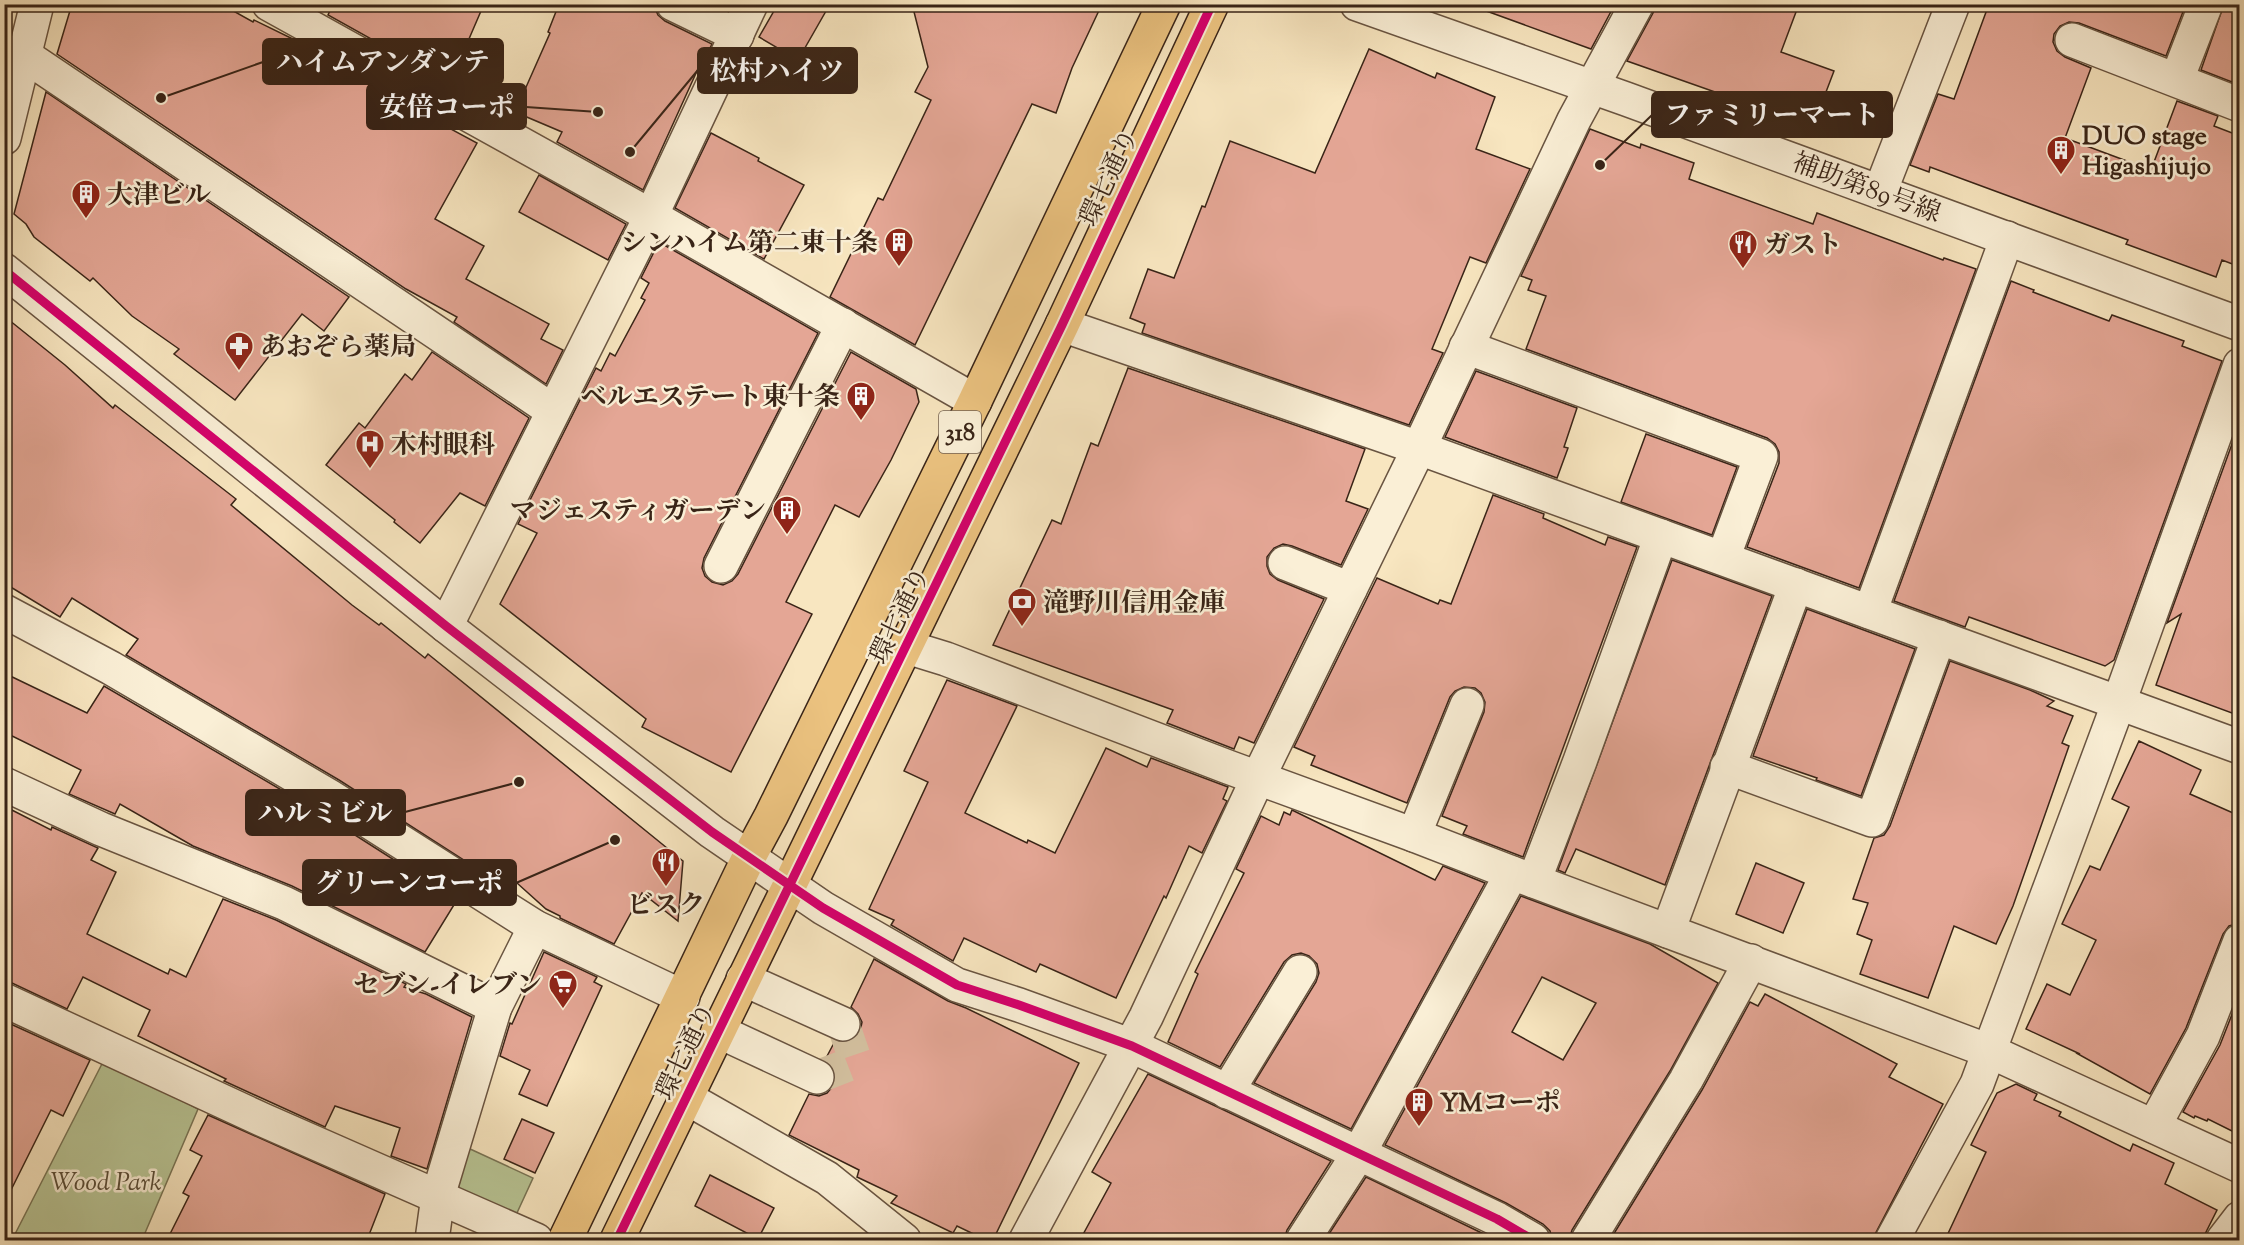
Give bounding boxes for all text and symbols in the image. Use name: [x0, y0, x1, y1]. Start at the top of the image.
callout: ハイムアンダンテ: [263, 39, 503, 84]
text: ハイムアンダンテ: [276, 45, 490, 84]
callout: 松村ハイツ: [698, 48, 857, 93]
text: 松村ハイツ: [710, 54, 845, 93]
callout: 安倍コーポ: [367, 84, 526, 129]
text: 安倍コーポ: [380, 90, 515, 129]
callout: ファミリーマート: [1652, 92, 1892, 137]
text: ファミリーマート: [1664, 98, 1880, 137]
place label: DUO stage Higashijujo: [2082, 119, 2211, 186]
street label: 環七通り: [1072, 123, 1149, 233]
building icon: DUO stage Higashijujo: [2045, 134, 2077, 176]
street label: 補助第89号線: [1787, 145, 1946, 233]
building icon: 大津ビル: [70, 178, 102, 220]
place label: 大津ビル: [107, 178, 211, 215]
place label: シンハイム第二東十条: [620, 226, 878, 263]
building icon: シンハイム第二東十条: [883, 226, 915, 268]
restaurant icon: ガスト: [1727, 228, 1759, 270]
place label: ガスト: [1764, 228, 1842, 265]
pharmacy icon: あおぞら薬局: [223, 330, 255, 372]
place label: あおぞら薬局: [260, 330, 416, 367]
place label: ベルエステート東十条: [581, 380, 840, 417]
building icon: ベルエステート東十条: [845, 380, 877, 422]
road number: 318: [939, 411, 981, 453]
hospital icon: 木村眼科: [354, 428, 386, 470]
place label: 木村眼科: [391, 428, 495, 465]
place label: マジェスティガーデン: [510, 494, 766, 531]
building icon: マジェスティガーデン: [771, 494, 803, 536]
street label: 環七通り: [862, 561, 941, 671]
bank icon: 滝野川信用金庫: [1006, 586, 1038, 628]
place label: 滝野川信用金庫: [1043, 586, 1225, 623]
callout: ハルミビル: [246, 790, 405, 835]
text: ハルミビル: [258, 796, 393, 835]
restaurant icon: ビスク: [650, 846, 682, 888]
callout: グリーンコーポ: [303, 860, 516, 905]
text: グリーンコーポ: [315, 866, 503, 905]
place label: ビスク: [627, 888, 705, 925]
place label: セブン-イレブン: [353, 968, 542, 1005]
supermarket icon: セブン-イレブン: [547, 968, 579, 1010]
street label: 環七通り: [648, 997, 727, 1107]
building icon: YMコーポ: [1403, 1086, 1435, 1128]
place label: YMコーポ: [1440, 1086, 1560, 1123]
park label: Wood Park: [51, 1165, 162, 1202]

